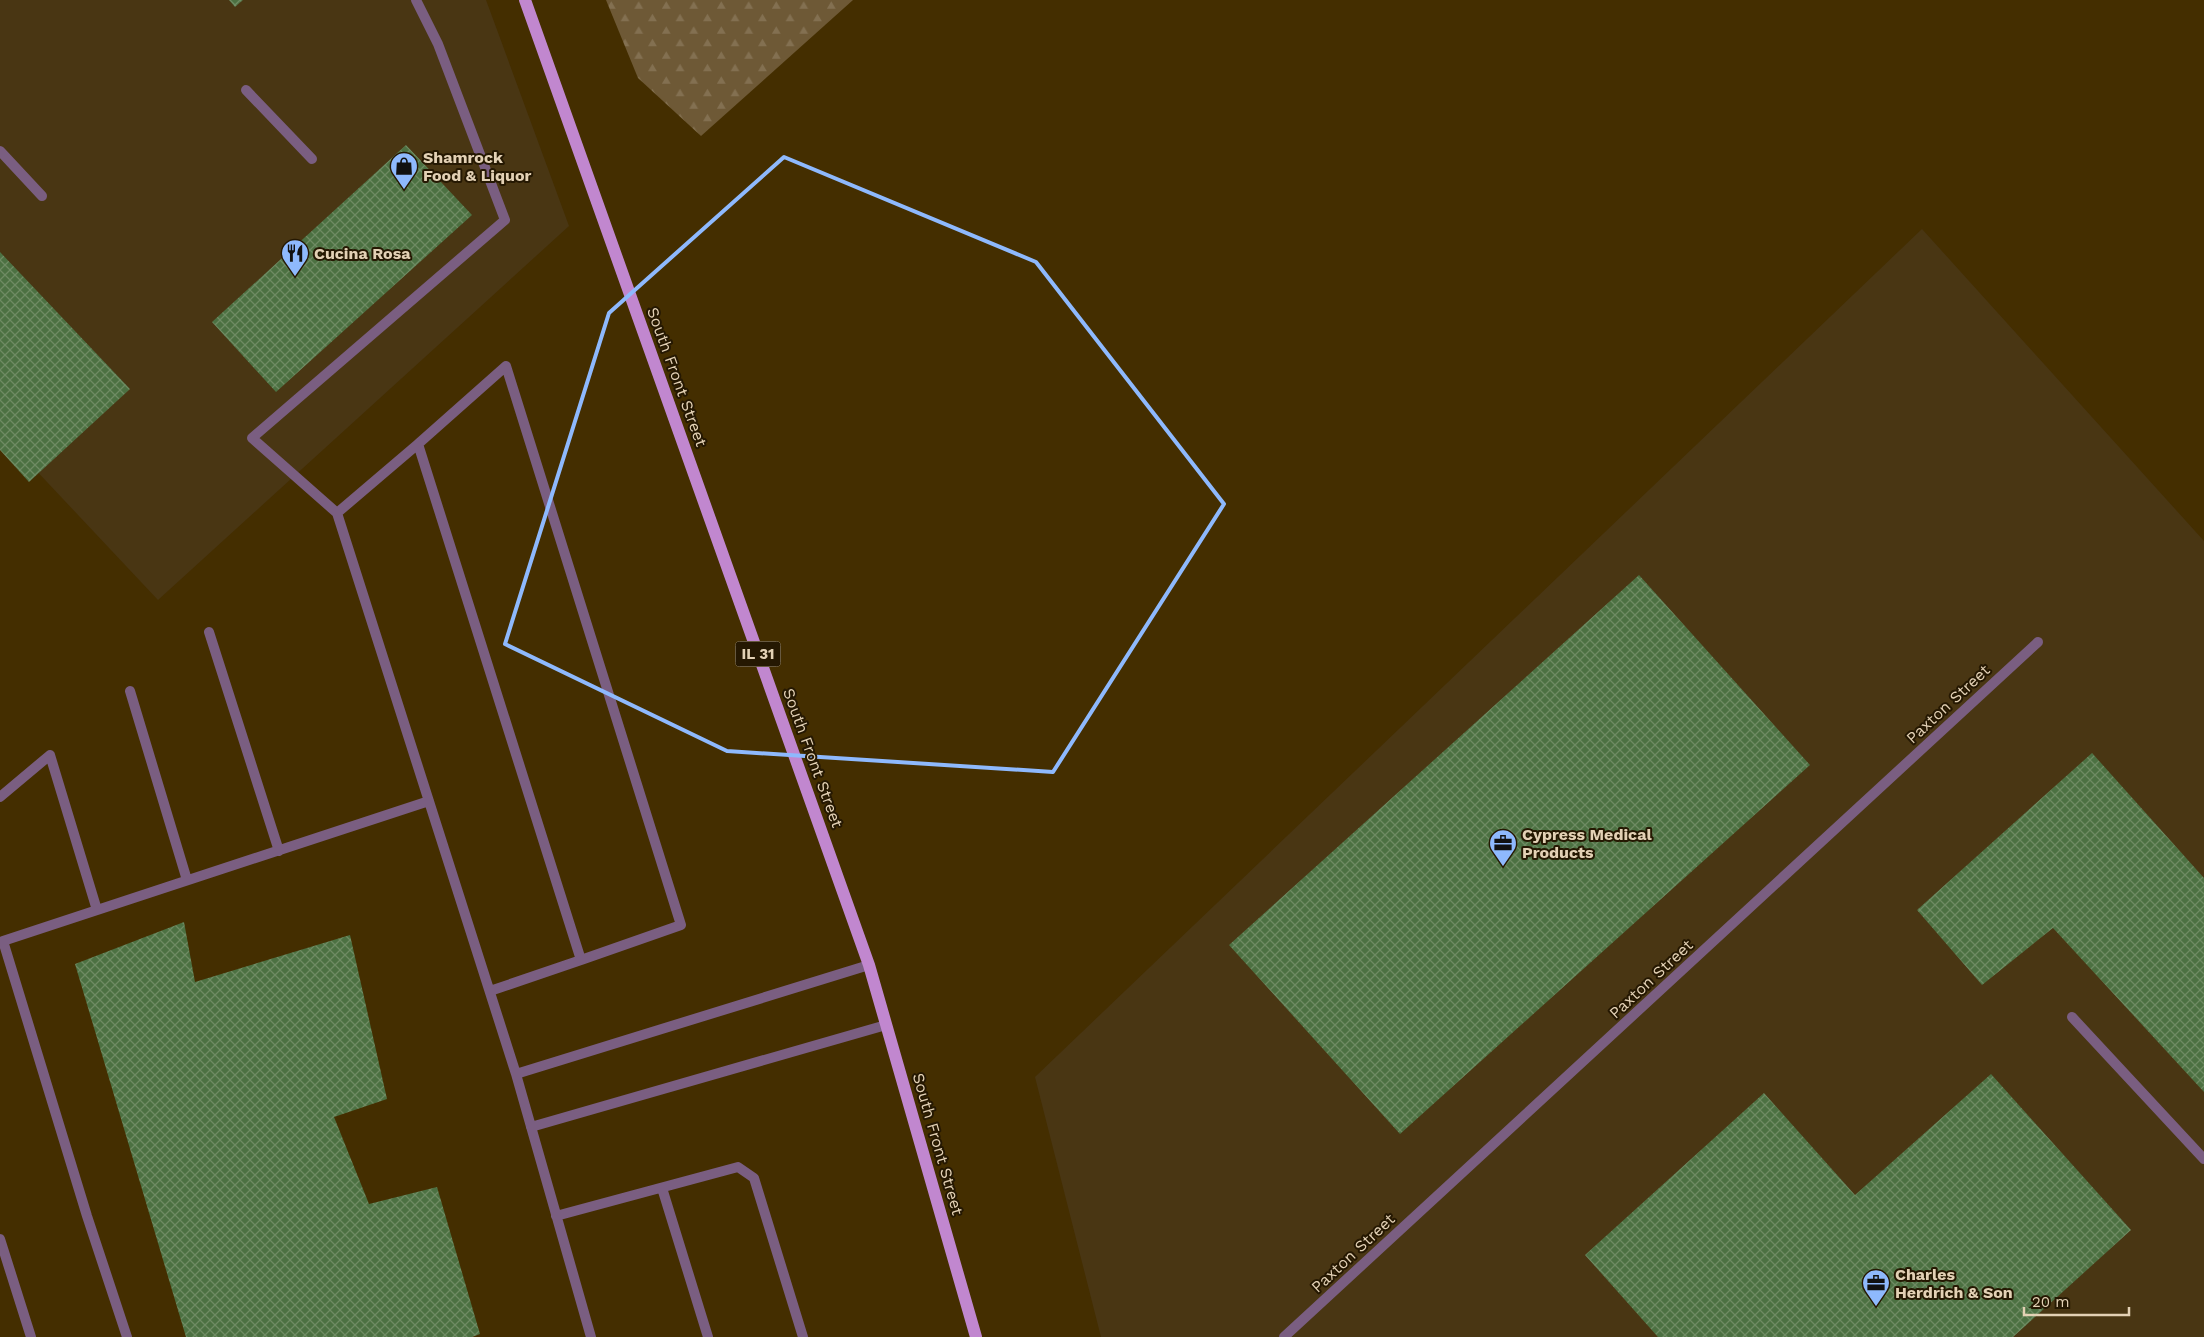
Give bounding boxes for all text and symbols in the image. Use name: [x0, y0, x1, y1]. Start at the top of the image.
place label: Shamrock Food & Liquor: [423, 148, 531, 185]
shop icon: Shamrock Food & Liquor: [389, 151, 419, 190]
restaurant icon: Cucina Rosa: [280, 238, 310, 277]
place label: Cucina Rosa: [314, 244, 411, 263]
street label: South Front Street: [643, 305, 711, 450]
road number: IL 31: [736, 642, 780, 666]
street label: Paxton Street: [1902, 660, 1994, 747]
street label: South Front Street: [779, 686, 847, 831]
place label: Cypress Medical Products: [1522, 825, 1652, 862]
office icon: Cypress Medical Products: [1488, 828, 1518, 867]
street label: Paxton Street: [1605, 935, 1697, 1022]
street label: South Front Street: [909, 1071, 967, 1217]
street label: Paxton Street: [1307, 1209, 1399, 1296]
place label: Charles Herdrich & Son: [1895, 1265, 2013, 1302]
office icon: Charles Herdrich & Son: [1861, 1268, 1891, 1307]
scale bar: [2024, 1284, 2129, 1316]
text: 20 m: [2032, 1293, 2070, 1311]

